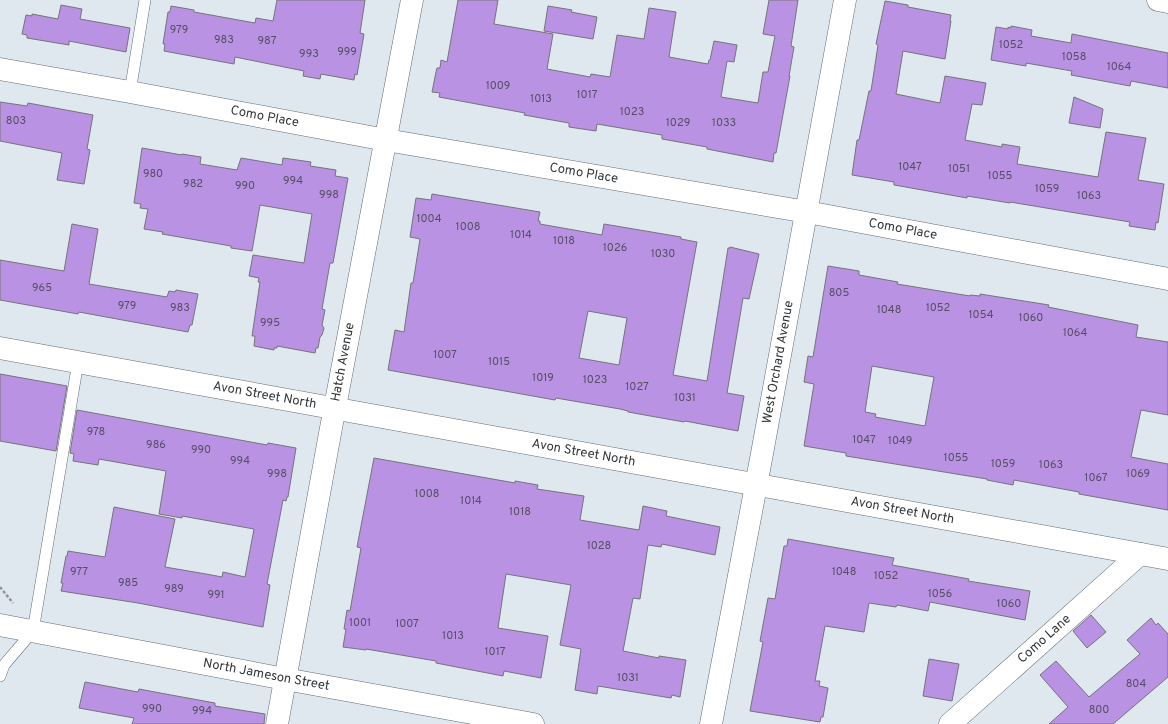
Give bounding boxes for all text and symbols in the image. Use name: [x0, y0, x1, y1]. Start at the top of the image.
house number: 979: [170, 23, 188, 37]
house number: 983: [214, 33, 234, 47]
house number: 987: [258, 34, 277, 48]
house number: 1052: [999, 38, 1023, 52]
house number: 999: [337, 45, 357, 59]
house number: 993: [299, 47, 319, 61]
house number: 1058: [1062, 50, 1086, 64]
house number: 1064: [1107, 60, 1131, 74]
house number: 1009: [486, 79, 510, 93]
house number: 1017: [577, 88, 598, 102]
house number: 1013: [530, 92, 552, 106]
street label: Como Place: [229, 103, 300, 132]
house number: 1023: [620, 105, 644, 119]
house number: 803: [6, 114, 26, 128]
house number: 1029: [666, 116, 690, 130]
house number: 1033: [712, 116, 736, 130]
street label: Como Place: [548, 160, 619, 188]
house number: 1047: [898, 160, 922, 174]
house number: 1051: [948, 162, 970, 176]
house number: 980: [143, 167, 163, 181]
house number: 1055: [988, 169, 1013, 183]
house number: 994: [283, 174, 303, 188]
house number: 982: [183, 177, 203, 191]
house number: 990: [235, 179, 255, 193]
house number: 1059: [1035, 182, 1059, 196]
house number: 998: [319, 188, 339, 202]
house number: 1063: [1077, 189, 1101, 203]
house number: 1004: [417, 212, 442, 226]
street label: Como Place: [867, 216, 938, 244]
house number: 1008: [456, 220, 480, 234]
house number: 1014: [510, 228, 532, 242]
house number: 1018: [553, 234, 575, 248]
house number: 1026: [603, 241, 627, 255]
house number: 1030: [651, 247, 675, 261]
house number: 965: [32, 281, 52, 295]
house number: 805: [829, 286, 849, 300]
house number: 979: [118, 299, 136, 313]
street label: West Orchard Avenue: [760, 299, 798, 425]
house number: 983: [170, 301, 190, 315]
house number: 1052: [926, 301, 950, 315]
house number: 1048: [877, 303, 901, 317]
house number: 1054: [968, 308, 994, 322]
house number: 1060: [1019, 311, 1043, 325]
house number: 995: [260, 316, 280, 330]
street label: Hatch Avenue: [328, 321, 359, 403]
house number: 1064: [1063, 326, 1087, 340]
house number: 1007: [433, 348, 457, 362]
house number: 1015: [488, 355, 510, 369]
house number: 1019: [532, 371, 554, 385]
house number: 1023: [583, 373, 607, 387]
street label: Avon Street North: [212, 379, 318, 413]
house number: 1027: [625, 380, 649, 394]
house number: 1031: [674, 391, 696, 405]
house number: 978: [87, 425, 105, 439]
house number: 1047: [852, 433, 876, 447]
house number: 1049: [888, 434, 912, 448]
street label: Avon Street North: [530, 436, 637, 471]
house number: 986: [146, 438, 166, 452]
house number: 990: [191, 443, 211, 457]
house number: 1055: [944, 451, 969, 465]
house number: 994: [230, 454, 250, 468]
house number: 1059: [991, 457, 1015, 471]
house number: 1063: [1039, 458, 1063, 472]
house number: 998: [267, 467, 287, 481]
house number: 1069: [1126, 467, 1150, 481]
house number: 1067: [1084, 471, 1108, 485]
house number: 1008: [415, 487, 439, 501]
house number: 1014: [460, 494, 482, 508]
street label: Avon Street North: [849, 494, 955, 528]
house number: 1018: [509, 505, 531, 519]
house number: 1028: [587, 539, 611, 553]
house number: 977: [70, 565, 88, 579]
house number: 1048: [832, 565, 856, 579]
house number: 1052: [874, 569, 898, 583]
house number: 985: [118, 576, 138, 590]
house number: 989: [164, 582, 184, 596]
house number: 1056: [928, 587, 952, 601]
house number: 991: [207, 588, 225, 602]
house number: 1060: [997, 597, 1021, 611]
street label: Como Lane: [1015, 611, 1075, 667]
house number: 1001: [349, 616, 371, 630]
house number: 1007: [395, 617, 419, 631]
house number: 1013: [442, 629, 464, 643]
house number: 1017: [485, 645, 506, 659]
street label: North Jameson Street: [202, 656, 331, 695]
house number: 1031: [617, 671, 639, 685]
house number: 804: [1126, 677, 1146, 691]
house number: 990: [142, 702, 162, 716]
house number: 800: [1089, 703, 1109, 717]
house number: 994: [192, 704, 212, 718]

